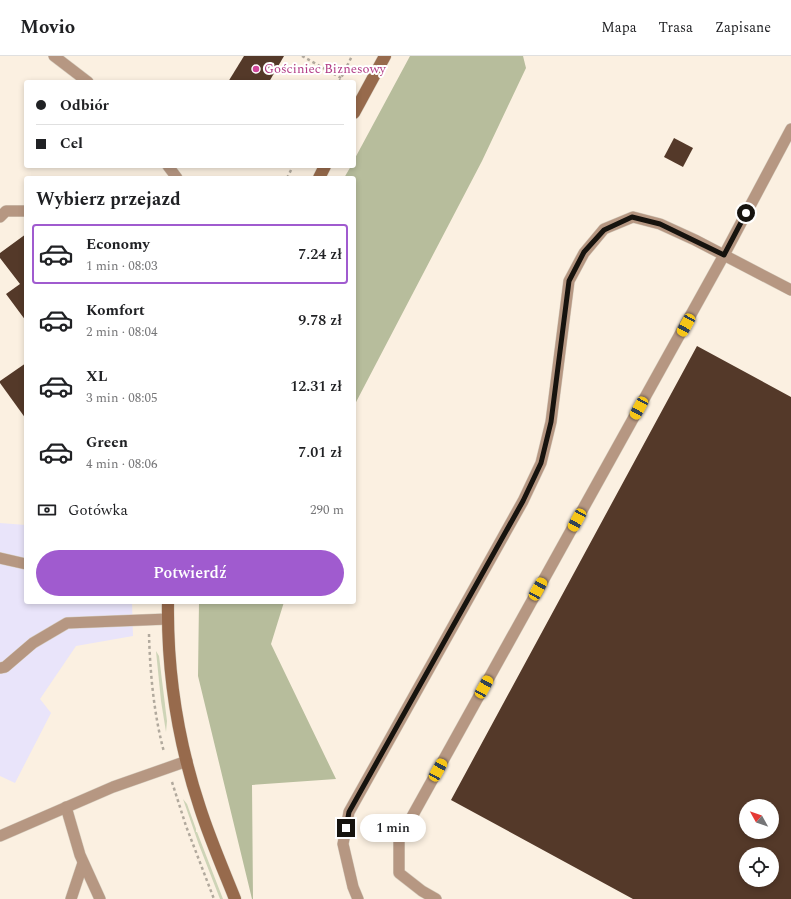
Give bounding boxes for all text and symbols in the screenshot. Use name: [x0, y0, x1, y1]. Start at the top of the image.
text: Movio: [20, 13, 75, 42]
text: Mapa: [601, 17, 637, 38]
text: Trasa: [659, 17, 693, 38]
text: Zapisane: [715, 17, 771, 38]
place label: Gościniec Biznesowy: [264, 59, 386, 79]
marker: Gościniec Biznesowy: [251, 64, 261, 74]
text: Odbiór: [60, 94, 109, 117]
text: Cel: [60, 132, 83, 155]
text: Wybierz przejazd: [36, 186, 181, 213]
route start: [737, 204, 755, 222]
text: Economy: [86, 233, 150, 256]
icon: car: [38, 236, 74, 272]
text: 7.24 zł: [298, 243, 342, 266]
text: 1 min · 08:03: [86, 256, 158, 276]
text: Komfort: [86, 299, 145, 322]
icon: car: [38, 302, 74, 338]
text: 9.78 zł: [298, 309, 342, 332]
car: [675, 312, 697, 338]
text: 2 min · 08:04: [86, 322, 158, 342]
text: XL: [86, 365, 107, 388]
icon: car: [38, 368, 74, 404]
text: 12.31 zł: [290, 375, 342, 398]
text: 3 min · 08:05: [86, 388, 158, 408]
car: [628, 395, 650, 421]
text: Green: [86, 431, 128, 454]
icon: car: [38, 434, 74, 470]
text: 7.01 zł: [298, 441, 342, 464]
text: 4 min · 08:06: [86, 454, 158, 474]
icon: cash: [36, 499, 58, 521]
text: Gotówka: [68, 499, 128, 522]
text: 290 m: [310, 500, 344, 520]
car: [566, 507, 588, 533]
button: Potwierdź: [36, 550, 344, 596]
car: [527, 576, 549, 602]
car: [473, 674, 495, 700]
car: [427, 757, 449, 783]
north arrow: [739, 799, 779, 839]
map controls: [739, 799, 779, 887]
callout: 1 min: [360, 814, 426, 842]
text: 1 min: [376, 818, 410, 838]
route end: [337, 819, 355, 837]
button: locate: [739, 847, 779, 887]

